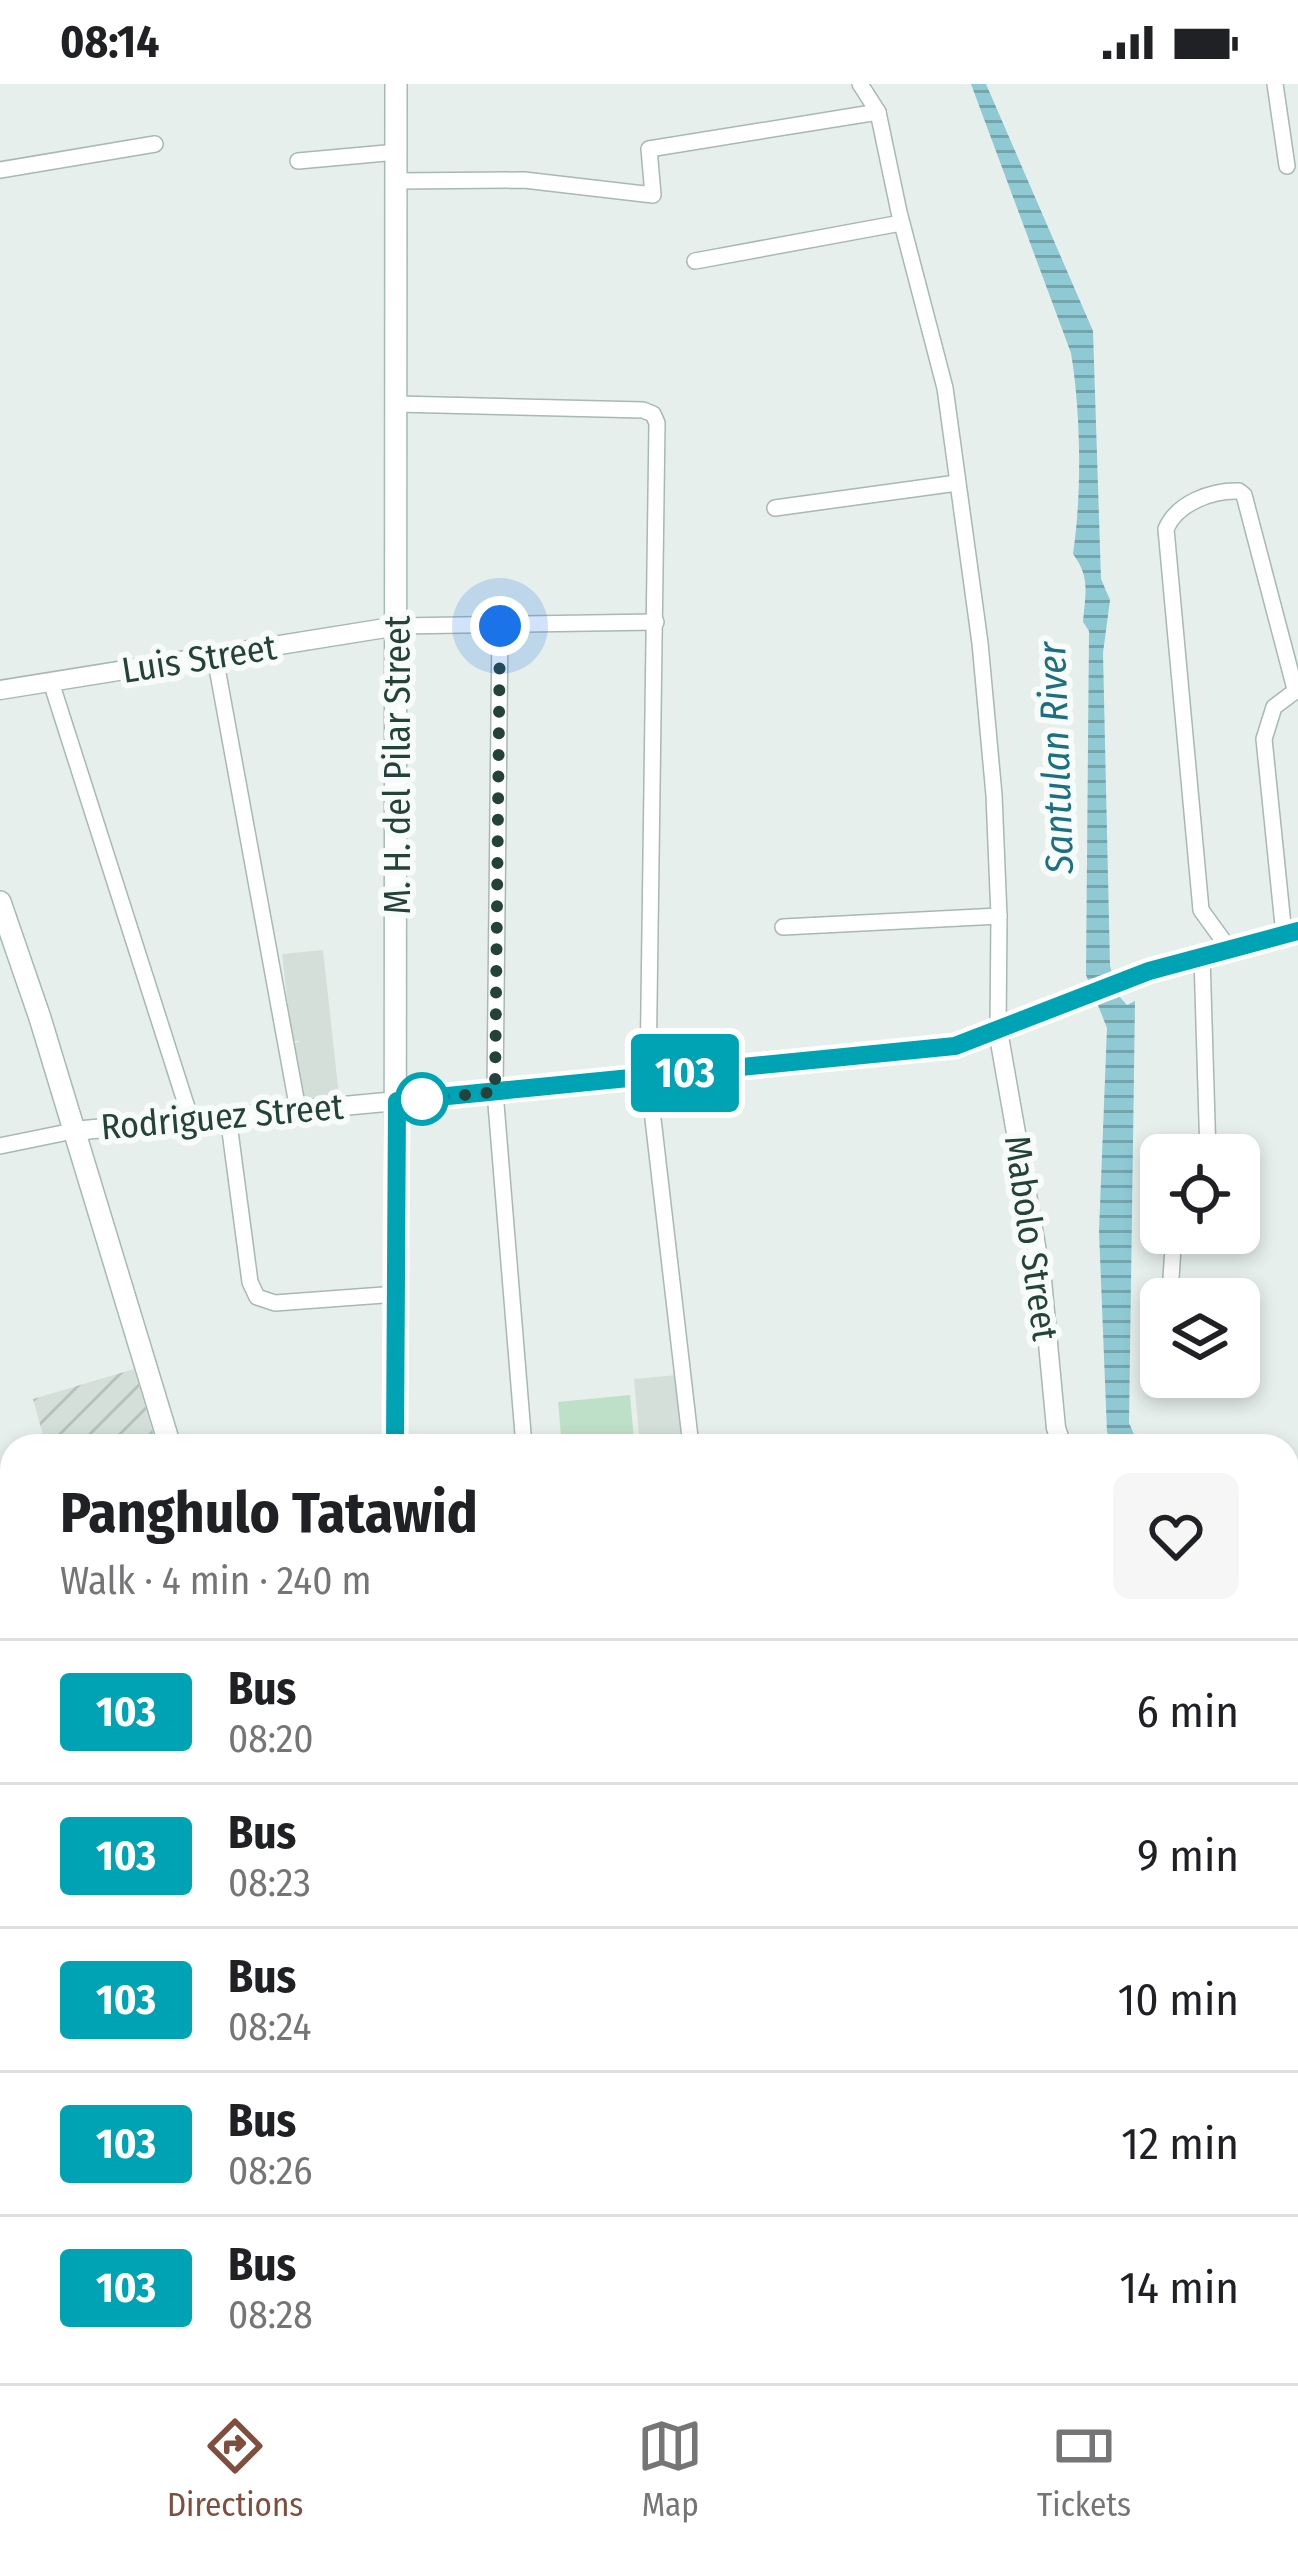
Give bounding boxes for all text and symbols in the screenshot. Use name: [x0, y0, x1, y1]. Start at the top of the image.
text: 08:14: [60, 15, 159, 69]
your location: [470, 596, 530, 656]
street label: M. H. del Pilar Street: [376, 615, 420, 915]
street label: Luis Street: [119, 625, 280, 693]
water label: Santulan River: [1029, 640, 1083, 876]
line badge: 103: [616, 1034, 754, 1112]
text: 103: [655, 1048, 715, 1098]
unlabelled marker: [397, 1074, 447, 1124]
street label: Rodriguez Street: [99, 1084, 345, 1150]
street label: Mabolo Street: [995, 1133, 1067, 1344]
map controls: [1140, 1134, 1260, 1398]
button: locate: [1140, 1134, 1260, 1254]
button: layers: [1140, 1278, 1260, 1398]
button: heart: [1113, 1473, 1239, 1599]
text: Panghulo Tatawid: [60, 1479, 478, 1547]
text: Walk · 4 min · 240 m: [60, 1558, 372, 1604]
text: Bus: [228, 1662, 296, 1716]
text: 6 min: [1136, 1685, 1239, 1739]
text: 103: [96, 1687, 156, 1737]
text: 08:20: [228, 1716, 314, 1762]
text: Bus: [228, 1806, 296, 1860]
text: 9 min: [1137, 1829, 1239, 1883]
text: 103: [96, 1831, 156, 1881]
text: 08:23: [228, 1860, 311, 1906]
text: Bus: [228, 1950, 296, 2004]
text: 10 min: [1118, 1973, 1239, 2027]
text: 103: [96, 1975, 156, 2025]
text: 08:24: [228, 2004, 311, 2050]
text: Bus: [228, 2094, 296, 2148]
text: 12 min: [1121, 2117, 1239, 2171]
text: 103: [96, 2119, 156, 2169]
text: 08:26: [228, 2148, 313, 2194]
text: Bus: [228, 2238, 296, 2292]
text: 14 min: [1119, 2261, 1239, 2315]
text: 103: [96, 2263, 156, 2313]
text: 08:28: [228, 2292, 313, 2338]
tab: Directions: [167, 2413, 303, 2525]
tab: Map: [637, 2413, 703, 2525]
tab: Tickets: [1037, 2413, 1131, 2525]

